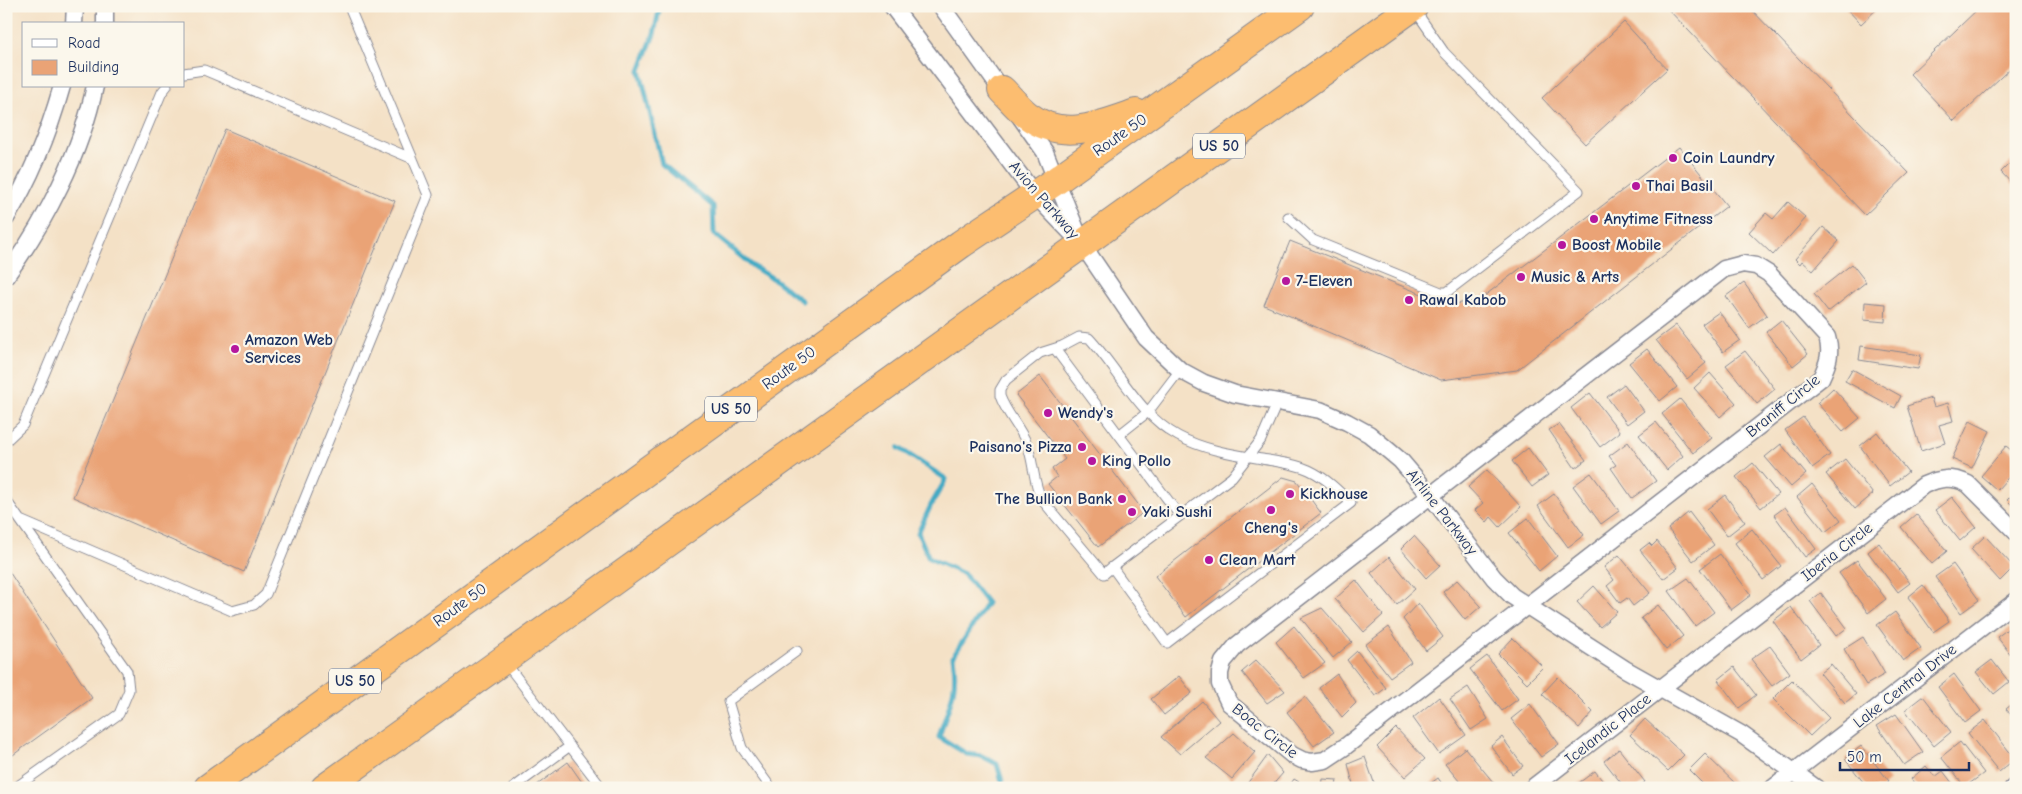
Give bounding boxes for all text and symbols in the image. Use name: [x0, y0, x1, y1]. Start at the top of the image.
legend: [22, 22, 185, 88]
text: Road: [68, 34, 100, 52]
text: Building: [68, 58, 119, 76]
street label: Route 50: [1089, 110, 1151, 160]
road number: US 50: [1193, 134, 1245, 158]
place label: Coin Laundry: [1683, 149, 1775, 167]
marker: Coin Laundry: [1667, 152, 1679, 164]
street label: Avion Parkway: [1005, 157, 1083, 243]
place label: Thai Basil: [1646, 177, 1713, 195]
marker: Thai Basil: [1630, 180, 1642, 192]
place label: Anytime Fitness: [1604, 210, 1713, 228]
marker: Anytime Fitness: [1588, 213, 1600, 225]
place label: Boost Mobile: [1572, 236, 1661, 254]
marker: Boost Mobile: [1556, 239, 1568, 251]
place label: Music & Arts: [1531, 268, 1619, 286]
marker: Music & Arts: [1515, 271, 1527, 283]
place label: 7-Eleven: [1296, 272, 1353, 290]
marker: 7-Eleven: [1280, 275, 1292, 287]
place label: Rawal Kabob: [1419, 291, 1506, 309]
marker: Rawal Kabob: [1403, 294, 1415, 306]
place label: Amazon Web Services: [245, 331, 333, 367]
marker: Amazon Web Services: [229, 343, 241, 355]
street label: Route 50: [759, 343, 819, 393]
street label: Braniff Circle: [1743, 371, 1823, 441]
road number: US 50: [705, 396, 757, 422]
place label: Wendy's: [1058, 404, 1113, 422]
marker: Wendy's: [1042, 407, 1054, 419]
place label: Paisano's Pizza: [969, 438, 1072, 456]
marker: Paisano's Pizza: [1076, 441, 1088, 453]
place label: King Pollo: [1102, 452, 1171, 470]
marker: King Pollo: [1086, 455, 1098, 467]
street label: Airline Parkway: [1403, 466, 1482, 559]
place label: Kickhouse: [1300, 485, 1368, 503]
marker: Kickhouse: [1284, 488, 1296, 500]
place label: The Bullion Bank: [995, 490, 1112, 508]
marker: The Bullion Bank: [1116, 493, 1128, 505]
place label: Yaki Sushi: [1142, 503, 1212, 521]
marker: Cheng's: [1265, 504, 1277, 516]
marker: Yaki Sushi: [1126, 506, 1138, 518]
place label: Cheng's: [1244, 519, 1298, 537]
street label: Iberia Circle: [1798, 519, 1876, 585]
place label: Clean Mart: [1219, 551, 1296, 569]
marker: Clean Mart: [1203, 554, 1215, 566]
street label: Route 50: [430, 580, 490, 630]
street label: Lake Central Drive: [1850, 640, 1960, 732]
road number: US 50: [329, 668, 381, 694]
street label: Icelandic Place: [1561, 690, 1655, 768]
street label: Boac Circle: [1229, 700, 1301, 762]
scale bar: [1840, 739, 1968, 771]
text: 50 m: [1847, 748, 1882, 766]

